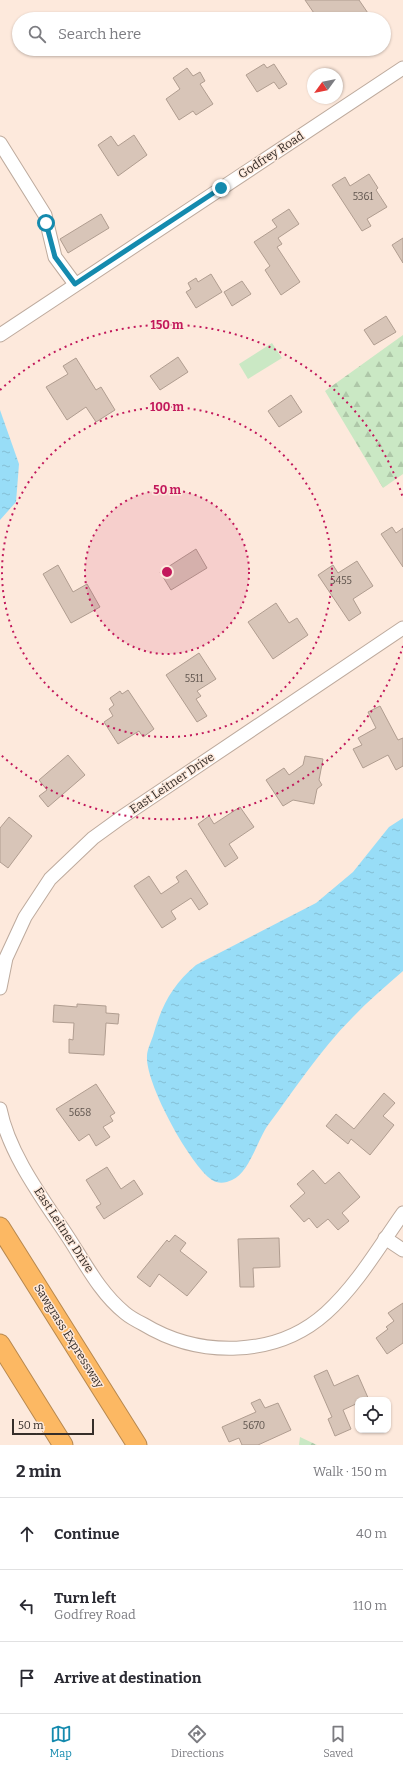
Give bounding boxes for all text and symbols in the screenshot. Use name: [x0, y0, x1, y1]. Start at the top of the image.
search box: [12, 12, 391, 56]
icon: search: [26, 23, 48, 45]
text: Search here: [58, 25, 141, 43]
north arrow: [307, 68, 343, 104]
street label: Godfrey Road: [236, 129, 306, 181]
route end: [212, 179, 230, 197]
house number: 5361: [353, 191, 373, 203]
route start: [37, 214, 55, 232]
text: 150 m: [151, 318, 184, 332]
text: 100 m: [150, 400, 185, 414]
text: 50 m: [153, 483, 181, 497]
centre of rings: [160, 565, 174, 579]
house number: 5455: [330, 575, 352, 587]
house number: 5511: [185, 673, 203, 685]
street label: East Leitner Drive: [127, 750, 217, 816]
house number: 5658: [69, 1107, 91, 1119]
street label: East Leitner Drive: [31, 1185, 97, 1275]
street label: Sawgrass Expressway: [31, 1281, 107, 1391]
map controls: [355, 1397, 391, 1433]
button: locate: [355, 1397, 391, 1433]
scale bar: [12, 1417, 94, 1436]
text: 50 m: [18, 1419, 44, 1432]
house number: 5670: [243, 1420, 265, 1432]
text: 2 min: [16, 1461, 61, 1482]
text: Walk · 150 m: [313, 1464, 387, 1479]
icon: ahead: [16, 1523, 38, 1545]
text: Continue: [54, 1525, 120, 1543]
text: 40 m: [356, 1526, 387, 1541]
text: Turn left: [54, 1589, 116, 1607]
icon: left: [16, 1595, 38, 1617]
text: 110 m: [353, 1598, 387, 1613]
text: Godfrey Road: [54, 1607, 136, 1622]
icon: arrive: [16, 1667, 38, 1689]
text: Arrive at destination: [54, 1669, 201, 1687]
tab: Map: [50, 1723, 72, 1760]
tab: Directions: [171, 1723, 224, 1760]
tab: Saved: [323, 1723, 353, 1760]

